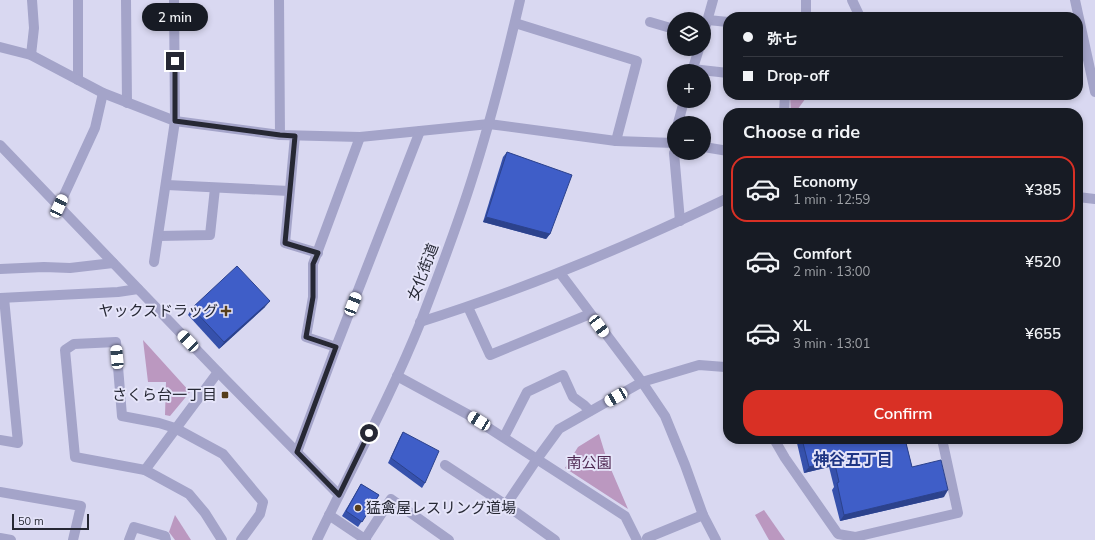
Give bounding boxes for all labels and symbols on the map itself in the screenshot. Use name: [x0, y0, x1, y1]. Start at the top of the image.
callout: 2 min: [142, 3, 208, 31]
route end: [166, 52, 184, 70]
car: [48, 193, 70, 219]
street label: 女化街道: [403, 240, 442, 303]
car: [343, 291, 363, 317]
place label: ヤックスドラッグ: [98, 301, 218, 320]
marker: ヤックスドラッグ: [221, 306, 231, 316]
car: [587, 313, 611, 339]
car: [175, 328, 201, 354]
car: [110, 345, 124, 369]
place label: さくら台一丁目: [112, 385, 217, 404]
car: [603, 386, 629, 408]
marker: さくら台一丁目: [220, 390, 230, 400]
car: [466, 410, 492, 432]
route start: [360, 424, 378, 442]
district label: 神谷五丁目: [813, 449, 893, 469]
park label: 南公園: [566, 453, 612, 472]
place label: 猛禽屋レスリング道場: [366, 498, 516, 517]
marker: 猛禽屋レスリング道場: [353, 503, 363, 513]
scale bar: [12, 512, 89, 531]

